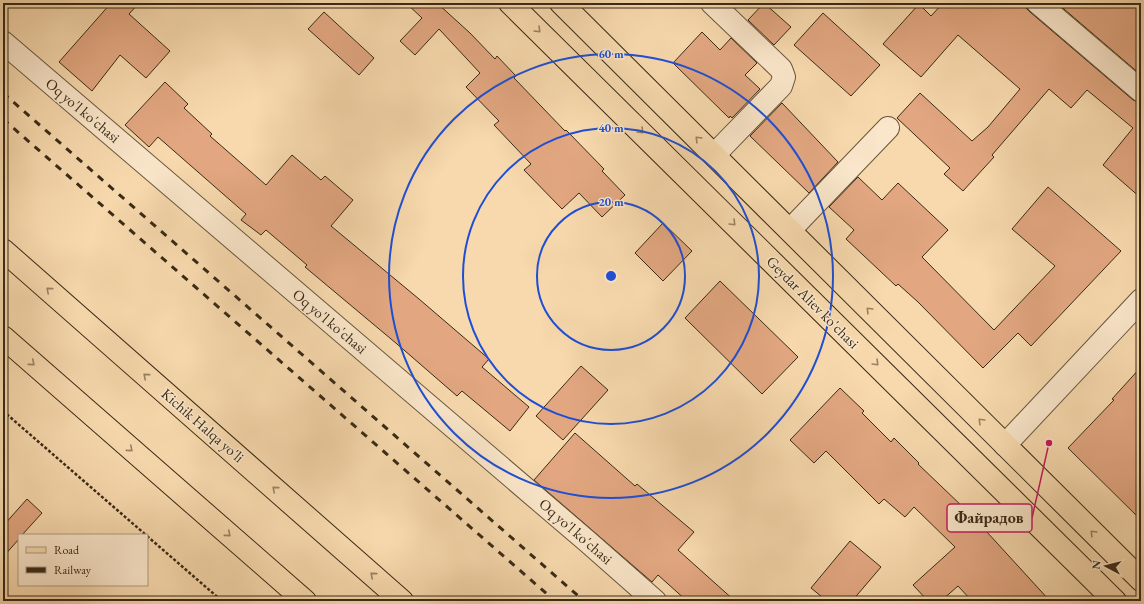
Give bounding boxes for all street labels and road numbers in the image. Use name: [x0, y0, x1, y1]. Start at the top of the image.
street label: Oq yo'l ko'chasi: [42, 73, 124, 147]
street label: Geydar Aliev ko'chasi: [763, 252, 864, 353]
street label: Oq yo'l ko'chasi: [289, 284, 371, 358]
street label: Kichik Halqa yo'li: [158, 384, 249, 466]
street label: Oq yo'l ko'chasi: [535, 494, 617, 568]

